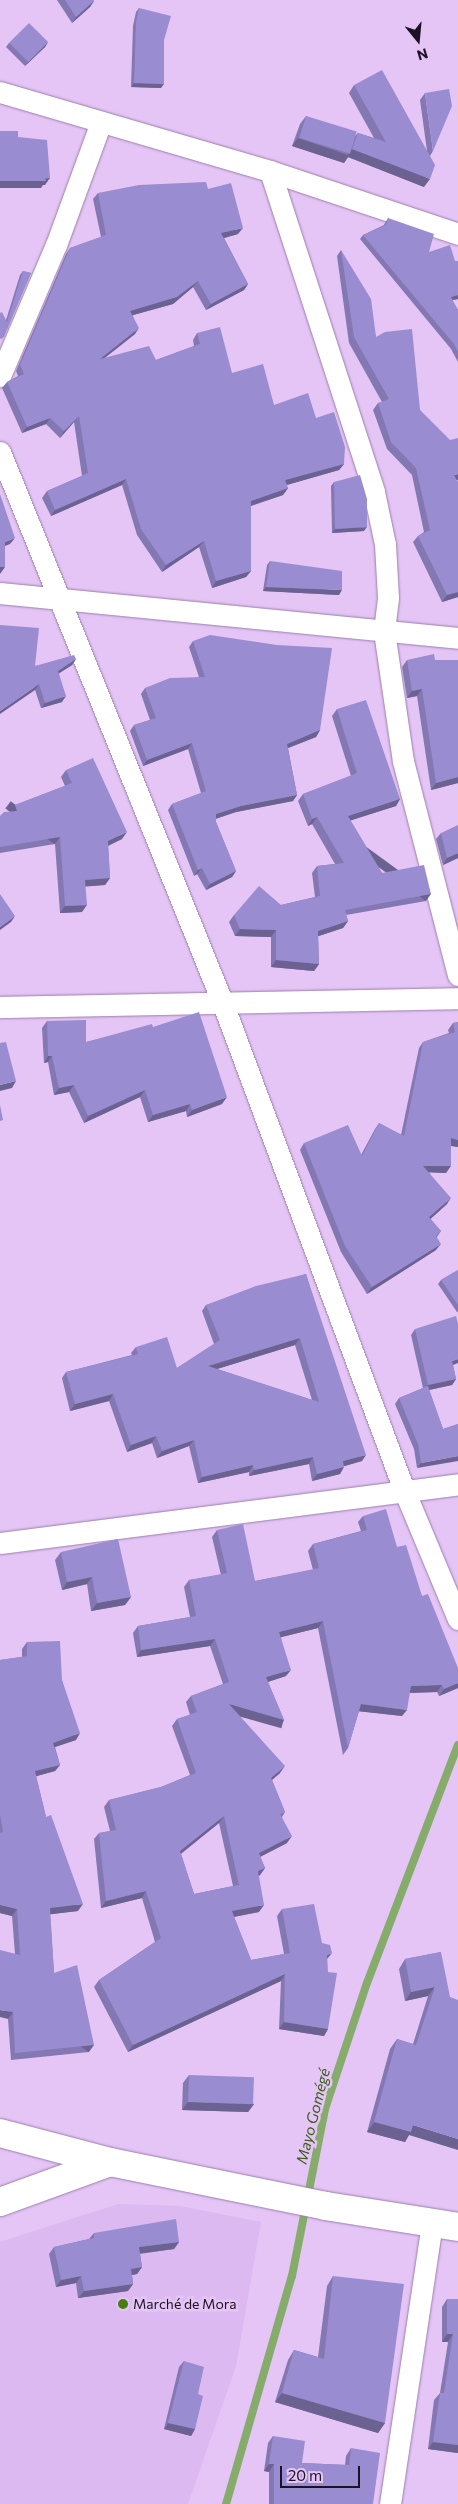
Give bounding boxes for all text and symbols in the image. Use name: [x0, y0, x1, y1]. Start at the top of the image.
north arrow: [393, 15, 443, 65]
text: N: [415, 45, 430, 64]
water label: Mayo Gomégé: [292, 2066, 334, 2166]
place label: Marché de Mora: [133, 2296, 237, 2312]
marker: Marché de Mora: [117, 2298, 129, 2310]
scale bar: [283, 2456, 363, 2488]
text: 20 m: [288, 2466, 322, 2484]

